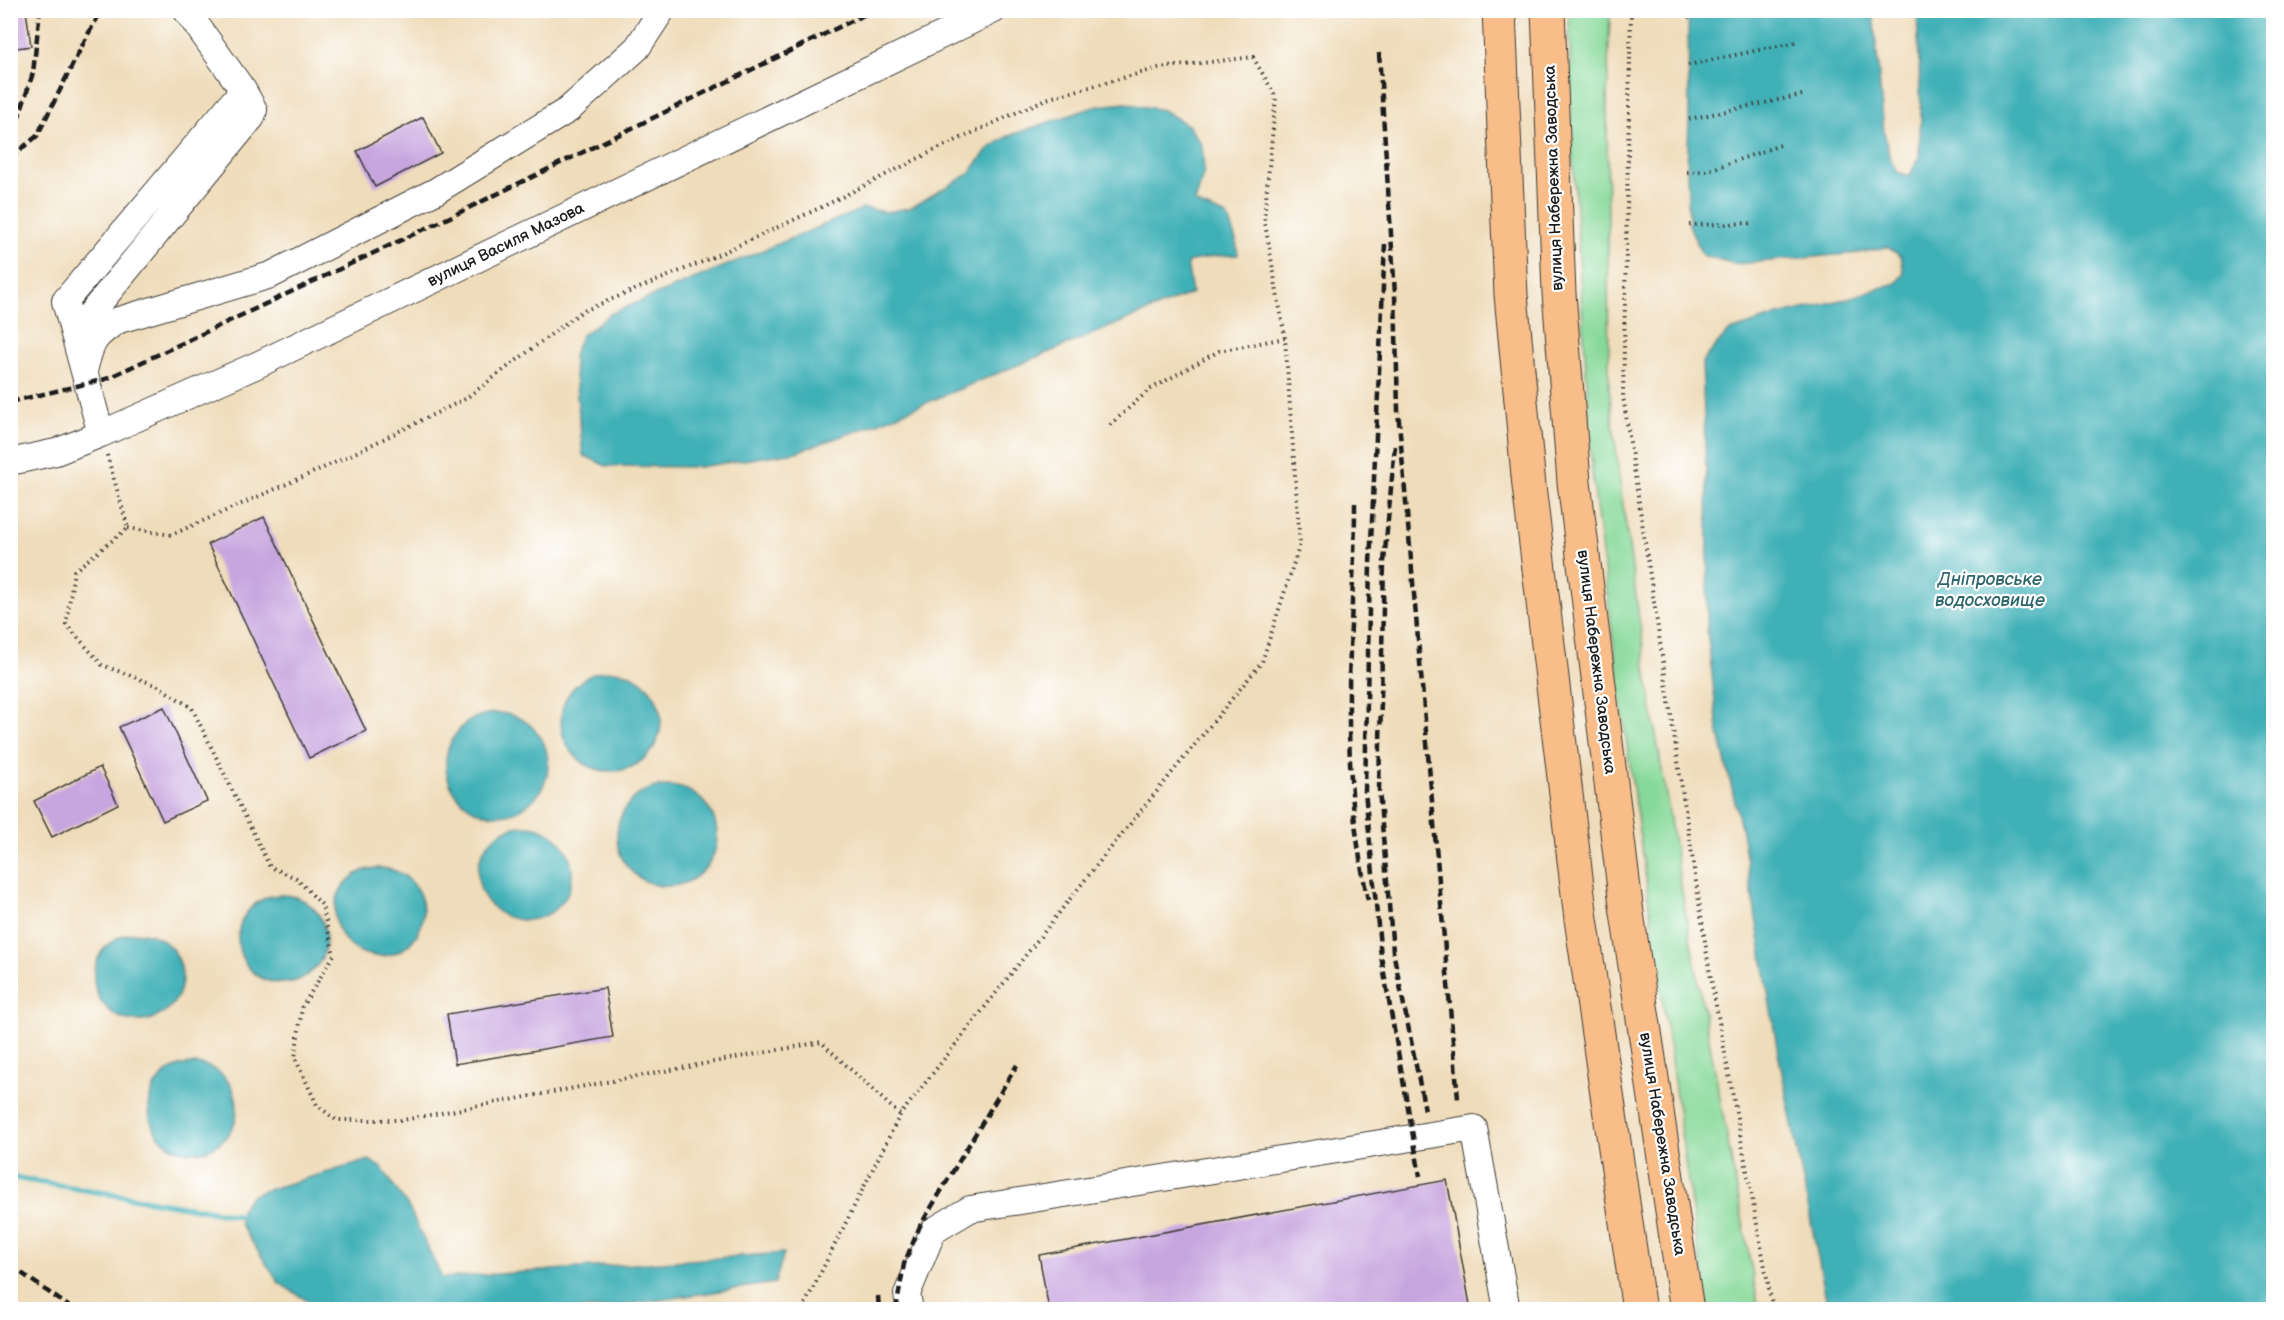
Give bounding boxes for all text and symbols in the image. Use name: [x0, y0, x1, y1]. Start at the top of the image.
street label: вулиця Набережна Заводська: [1541, 64, 1567, 291]
street label: вулиця Василя Мазова: [425, 199, 588, 291]
street label: вулиця Набережна Заводська: [1573, 549, 1619, 776]
water label: Дніпровське водосховище: [1935, 569, 2045, 611]
street label: вулиця Набережна Заводська: [1635, 1031, 1689, 1257]

